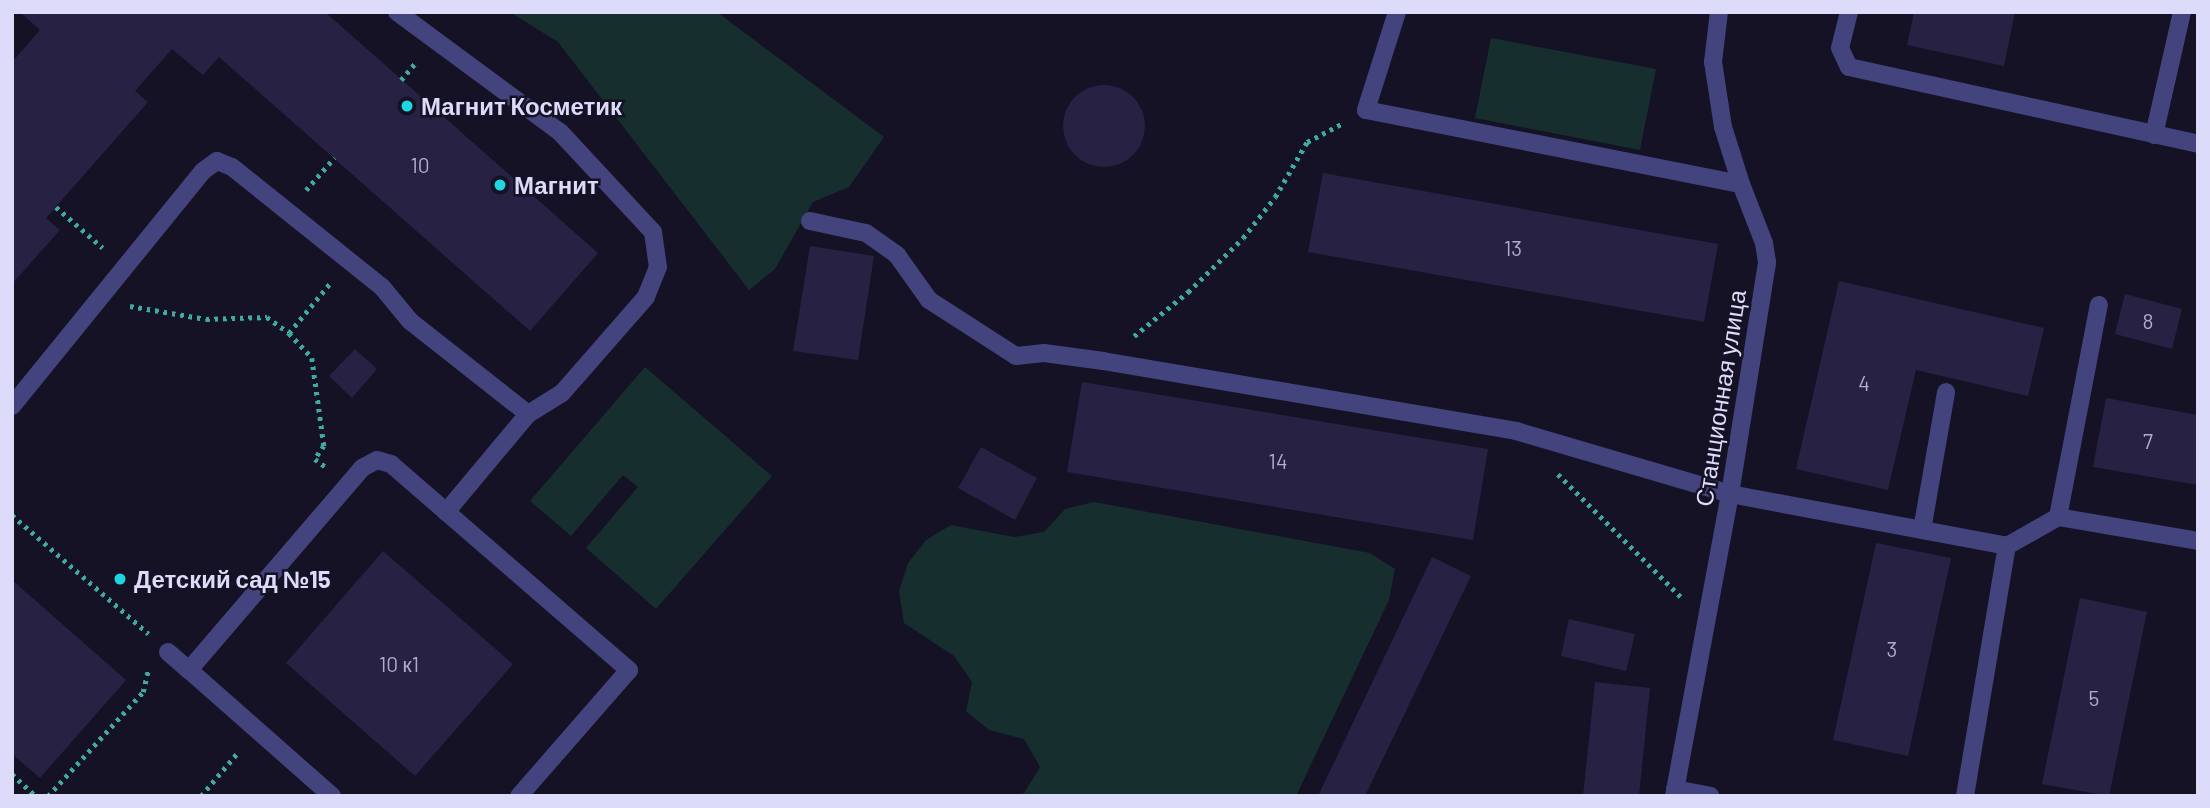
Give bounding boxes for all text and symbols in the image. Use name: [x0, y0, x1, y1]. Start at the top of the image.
place label: Магнит Косметик: [421, 92, 622, 120]
marker: Магнит Косметик: [399, 98, 415, 114]
house number: 10: [410, 152, 430, 178]
place label: Магнит: [514, 171, 599, 199]
marker: Магнит: [492, 177, 508, 193]
house number: 13: [1504, 235, 1522, 261]
street label: Станционная улица: [1689, 288, 1751, 508]
house number: 8: [2143, 308, 2153, 334]
house number: 4: [1858, 370, 1870, 396]
house number: 7: [2143, 428, 2153, 454]
house number: 14: [1269, 448, 1287, 474]
place label: Детский сад №15: [134, 565, 331, 593]
marker: Детский сад №15: [112, 571, 128, 587]
house number: 3: [1887, 636, 1897, 662]
house number: 10 к1: [379, 651, 419, 677]
house number: 5: [2089, 685, 2099, 711]

